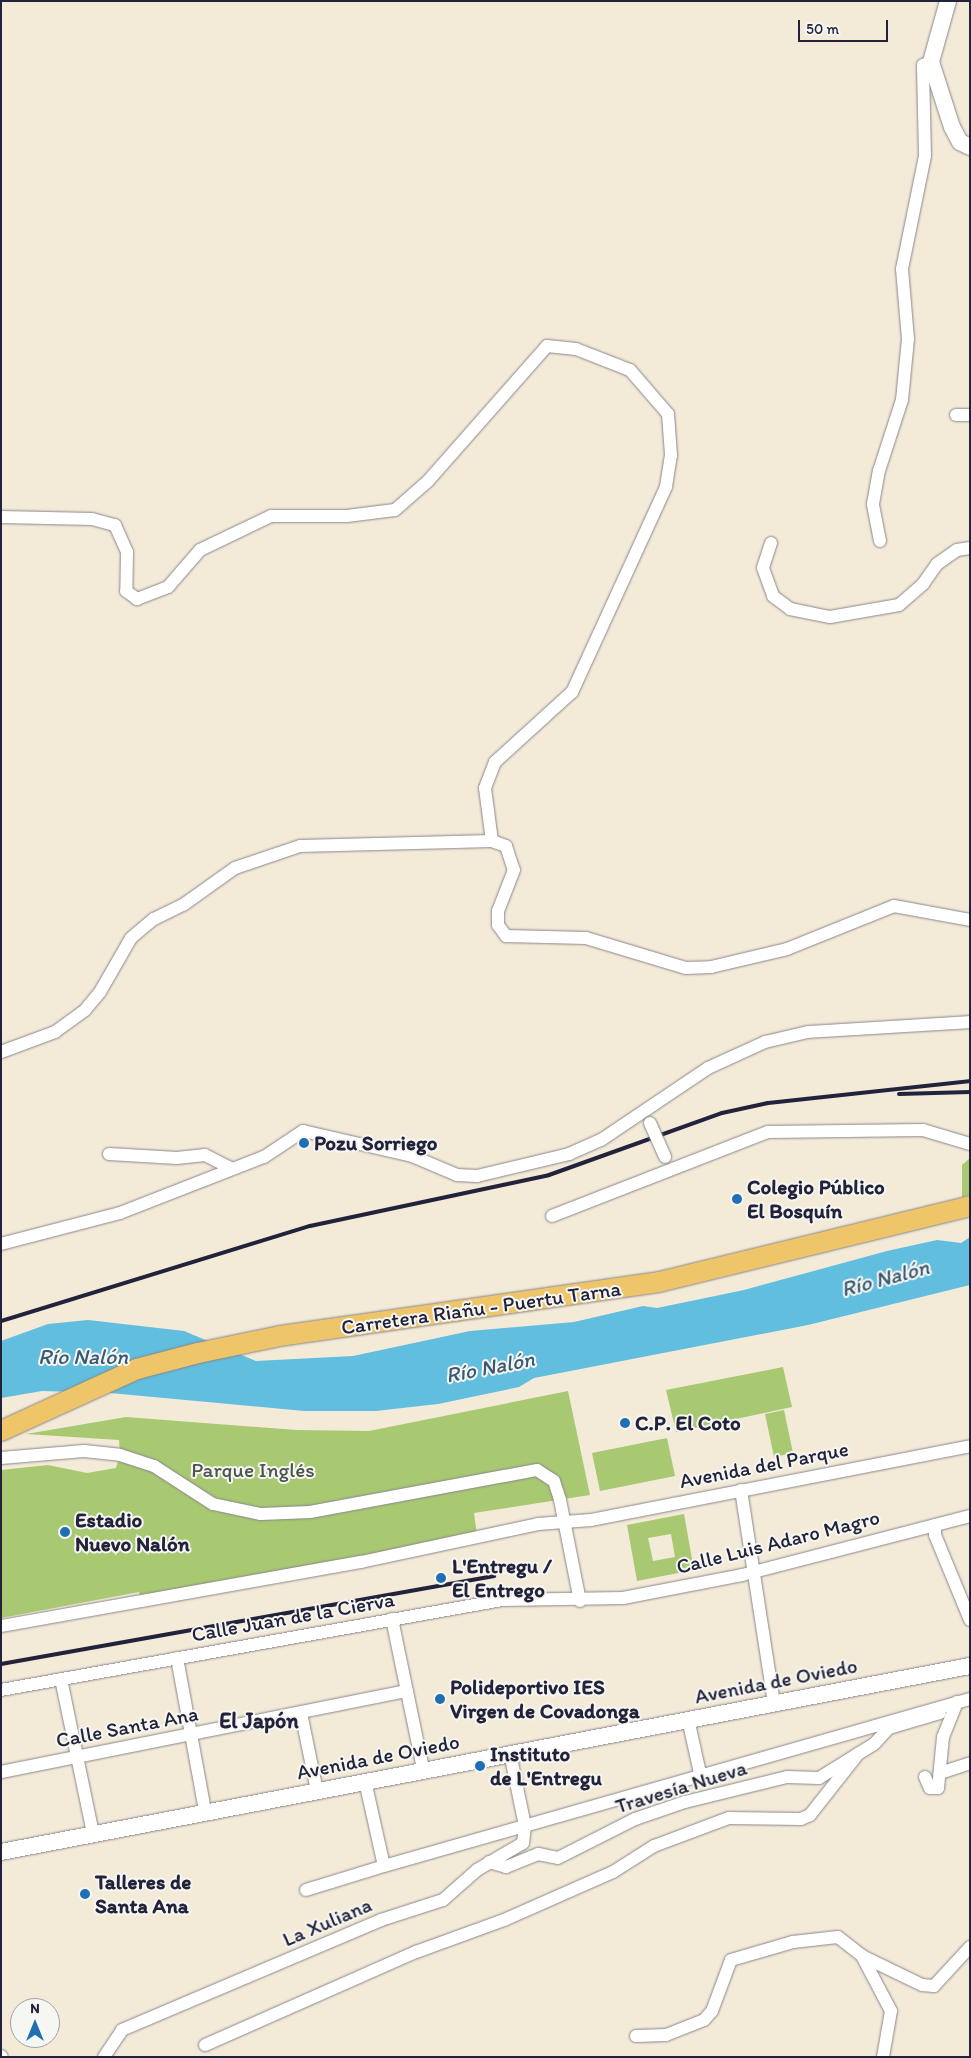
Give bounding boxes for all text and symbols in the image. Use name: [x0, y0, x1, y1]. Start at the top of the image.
scale bar: [801, 10, 891, 42]
text: 50 m: [806, 20, 839, 38]
place label: Pozu Sorriego: [314, 1130, 438, 1156]
marker: Pozu Sorriego: [298, 1137, 310, 1149]
place label: Colegio Público El Bosquín: [747, 1174, 885, 1224]
marker: Colegio Público El Bosquín: [731, 1193, 743, 1205]
water label: Río Nalón: [838, 1254, 932, 1302]
street label: Carretera Riañu - Puertu Tarna: [341, 1276, 621, 1340]
water label: Río Nalón: [38, 1344, 128, 1370]
water label: Río Nalón: [443, 1345, 537, 1389]
place label: C.P. El Coto: [635, 1410, 741, 1436]
marker: C.P. El Coto: [619, 1417, 631, 1429]
street label: Avenida del Parque: [677, 1436, 851, 1494]
park label: Parque Inglés: [191, 1457, 315, 1483]
street label: Calle Luis Adaro Magro: [674, 1505, 882, 1579]
place label: Estadio Nuevo Nalón: [75, 1507, 189, 1557]
marker: Estadio Nuevo Nalón: [59, 1526, 71, 1538]
place label: L'Entregu / El Entrego: [452, 1553, 552, 1603]
marker: L'Entregu / El Entrego: [434, 1571, 448, 1585]
street label: Calle Juan de la Cierva: [190, 1587, 396, 1647]
street label: Avenida de Oviedo: [693, 1653, 859, 1709]
place label: Polideportivo IES Virgen de Covadonga: [450, 1674, 639, 1724]
marker: Polideportivo IES Virgen de Covadonga: [434, 1693, 446, 1705]
street label: Calle Santa Ana: [54, 1701, 200, 1753]
district label: El Japón: [219, 1708, 299, 1734]
street label: Avenida de Oviedo: [295, 1729, 461, 1785]
place label: Instituto de L'Entregu: [490, 1741, 603, 1791]
street label: Travesía Nueva: [612, 1755, 750, 1819]
marker: Instituto de L'Entregu: [474, 1760, 486, 1772]
place label: Talleres de Santa Ana: [95, 1869, 192, 1919]
marker: Talleres de Santa Ana: [79, 1888, 91, 1900]
street label: La Xuliana: [278, 1892, 376, 1952]
north arrow: [10, 1998, 60, 2048]
text: N: [30, 2000, 40, 2017]

